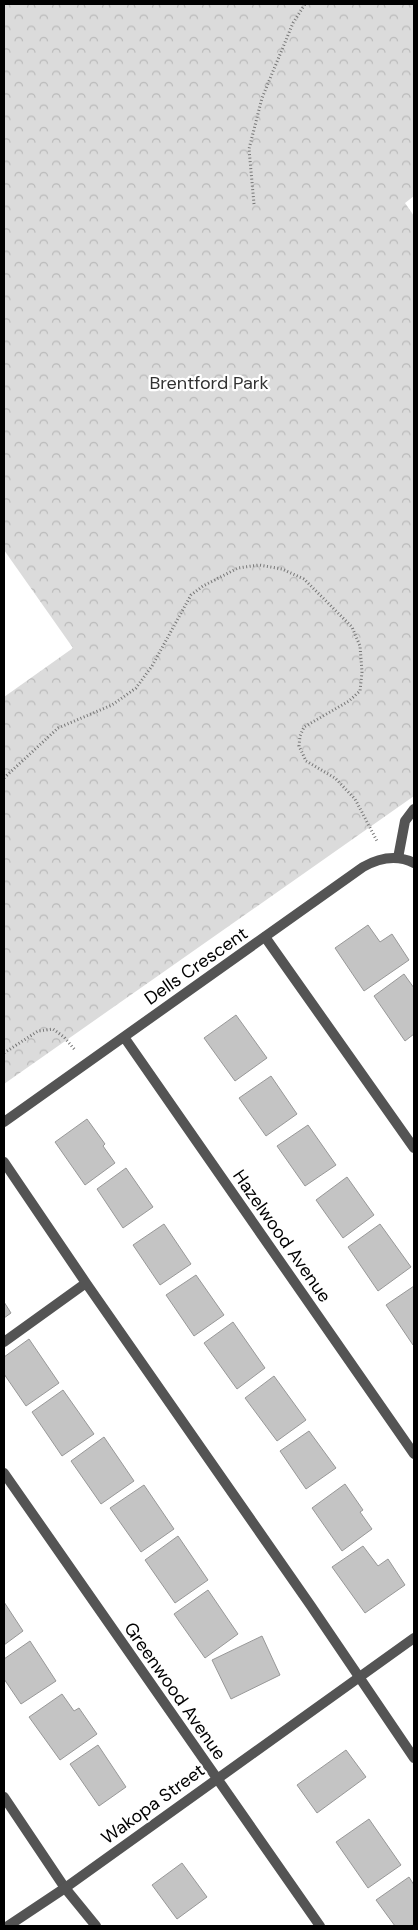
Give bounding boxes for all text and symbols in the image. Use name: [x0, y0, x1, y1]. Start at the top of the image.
park label: Brentford Park: [149, 371, 269, 395]
street label: Dells Crescent: [140, 922, 252, 1010]
street label: Hazelwood Avenue: [227, 1165, 337, 1307]
street label: Greenwood Avenue: [118, 1617, 232, 1765]
street label: Wakopa Street: [96, 1758, 210, 1850]

